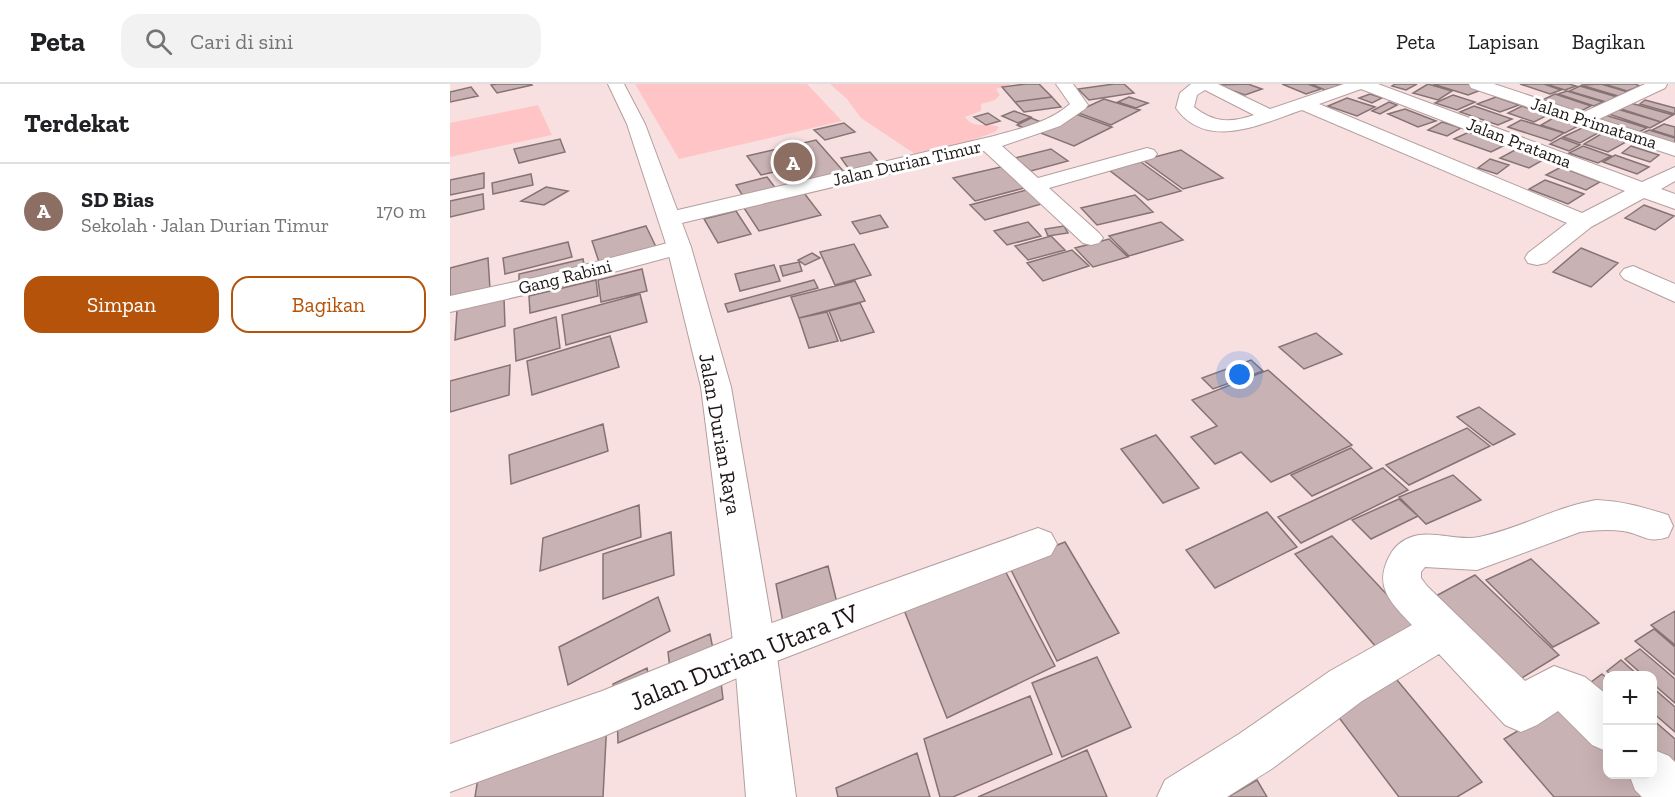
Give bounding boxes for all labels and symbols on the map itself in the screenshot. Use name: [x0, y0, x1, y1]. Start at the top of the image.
street label: Jalan Primatama: [1528, 92, 1660, 154]
street label: Jalan Pratama: [1463, 113, 1575, 173]
street label: Jalan Durian Timur: [831, 135, 983, 191]
pin: A: [774, 140, 812, 184]
street label: Gang Rabini: [516, 255, 614, 299]
street label: Jalan Durian Raya: [694, 351, 747, 517]
your location: [1225, 360, 1254, 389]
street label: Jalan Durian Utara IV: [625, 596, 863, 717]

